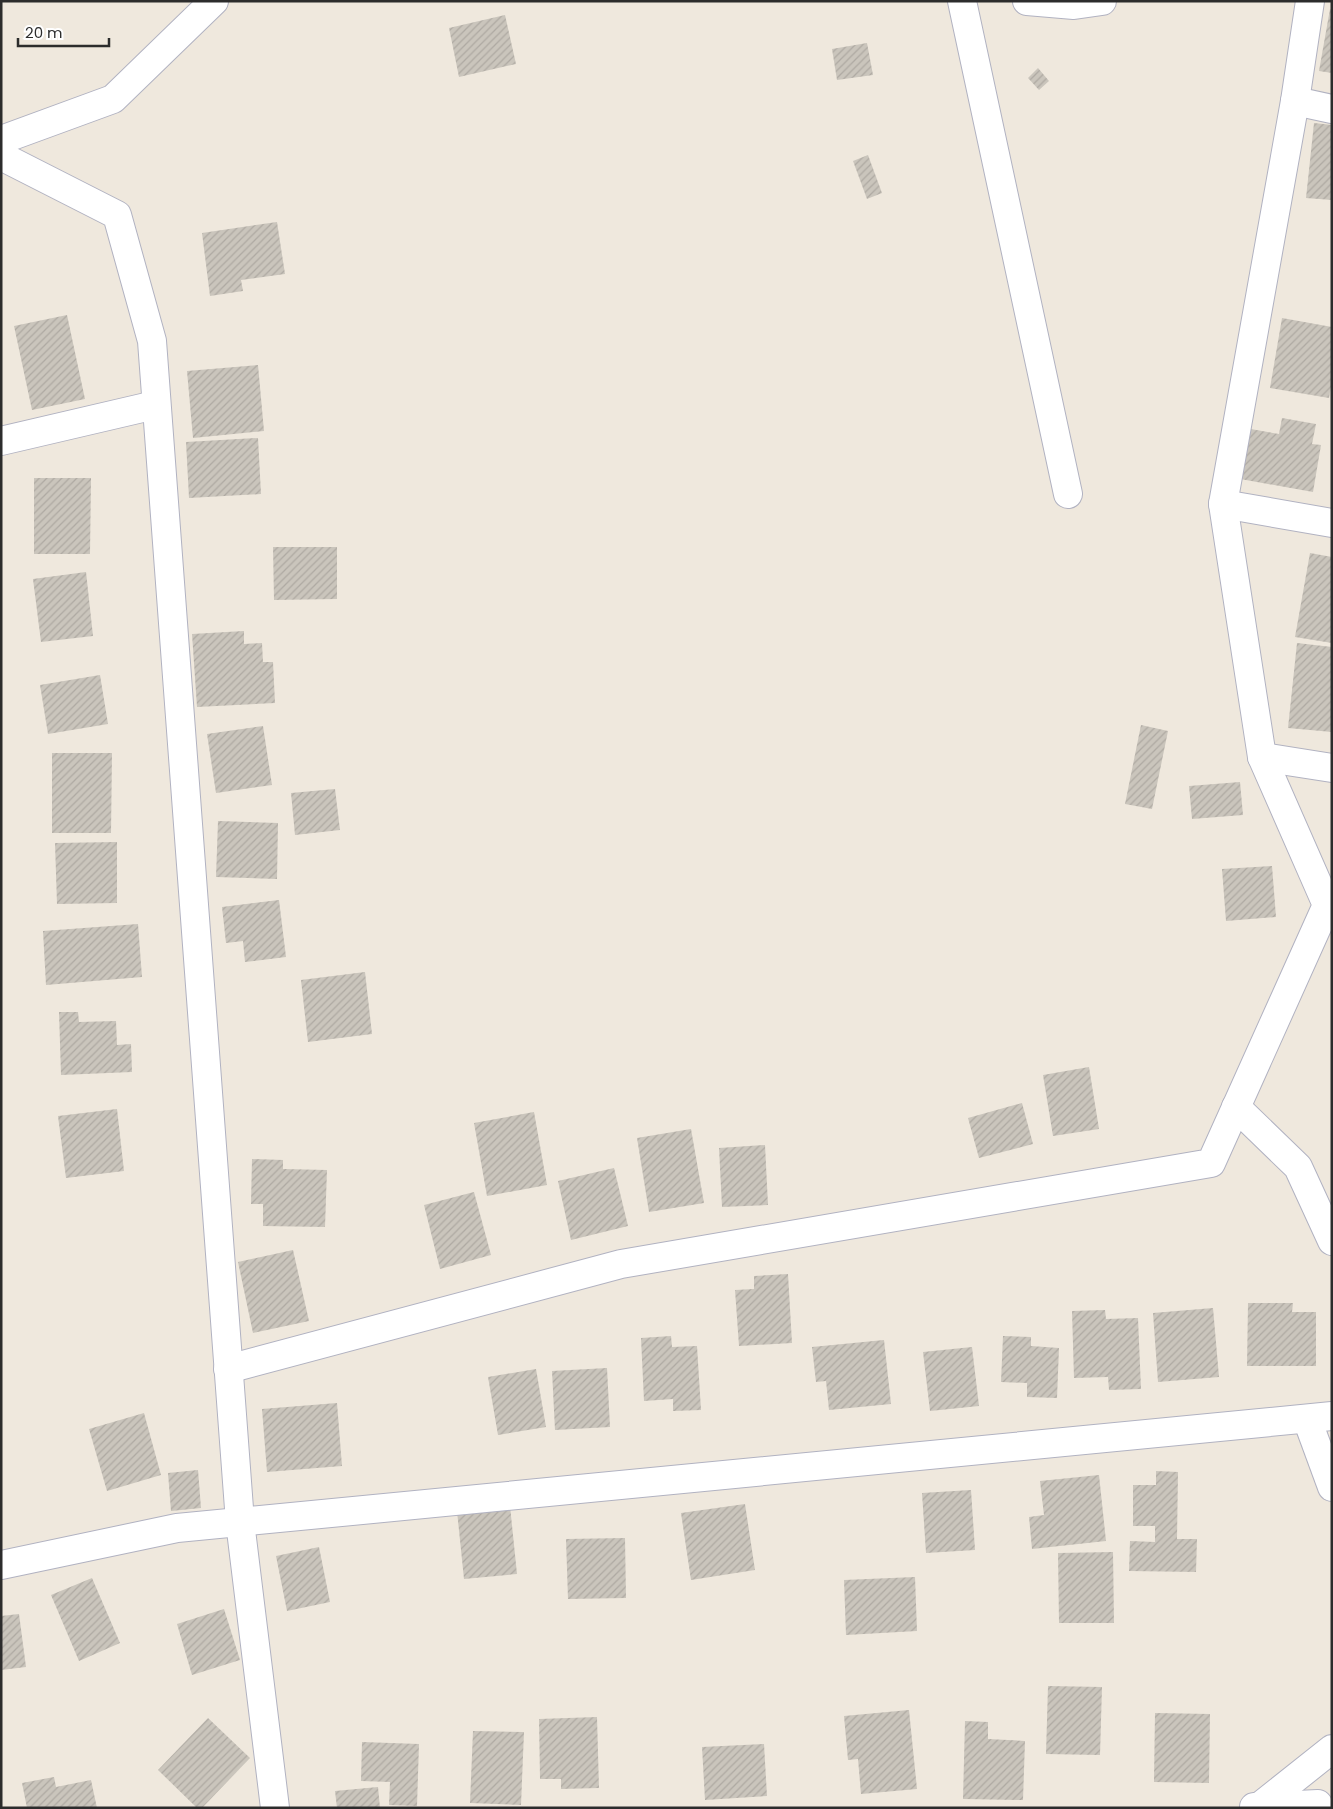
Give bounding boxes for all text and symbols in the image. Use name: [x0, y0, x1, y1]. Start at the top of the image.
scale bar: [18, 15, 109, 47]
text: 20 m: [25, 22, 63, 43]

